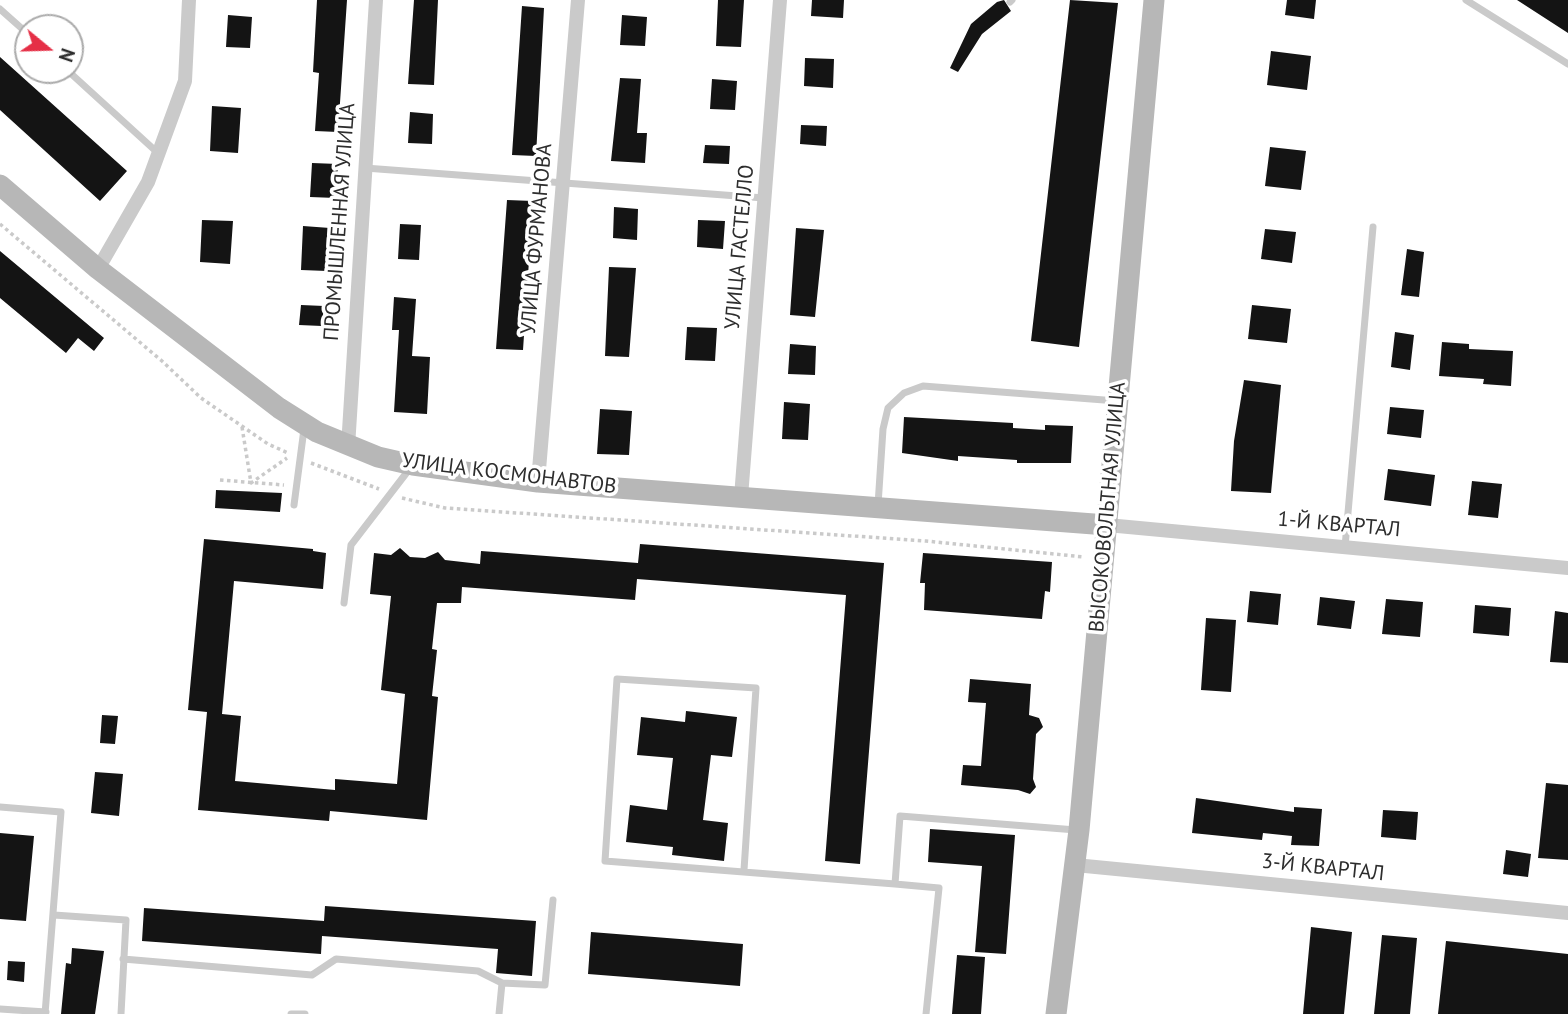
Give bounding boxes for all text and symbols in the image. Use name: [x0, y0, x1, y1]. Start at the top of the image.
north arrow: [14, 14, 84, 84]
text: N: [54, 45, 80, 65]
street label: ПРОМЫШЛЕННАЯ УЛИЦА: [319, 102, 361, 342]
street label: УЛИЦА ФУРМАНОВА: [516, 142, 558, 336]
street label: УЛИЦА ГАСТЕЛЛО: [720, 163, 760, 331]
street label: ВЫСОКОВОЛЬТНАЯ УЛИЦА: [1085, 381, 1131, 633]
street label: УЛИЦА КОСМОНАВТОВ: [400, 448, 618, 500]
street label: 1-Й КВАРТАЛ: [1277, 507, 1401, 543]
street label: 3-Й КВАРТАЛ: [1260, 849, 1386, 887]

